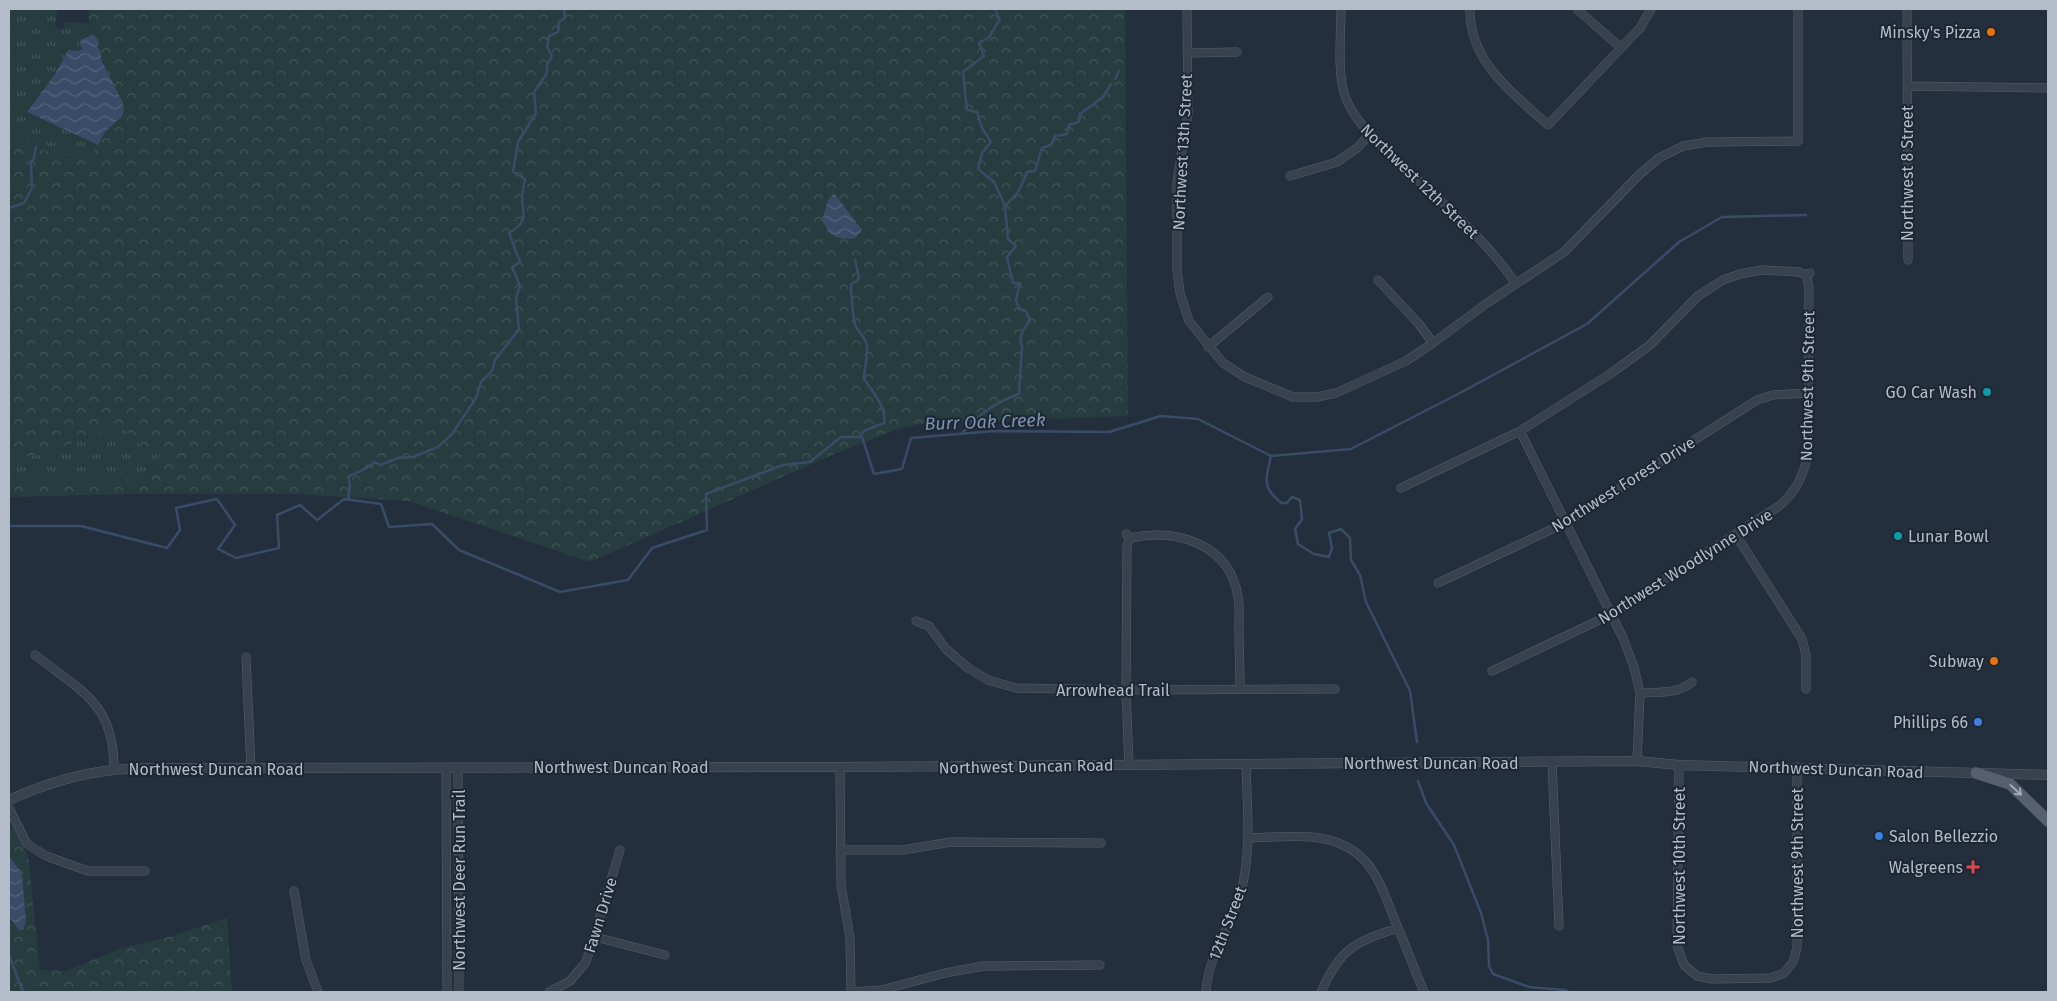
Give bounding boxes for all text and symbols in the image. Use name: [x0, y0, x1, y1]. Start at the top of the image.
place label: Minsky's Pizza: [1880, 23, 1981, 42]
marker: Minsky's Pizza: [1985, 26, 1997, 38]
street label: Northwest 13th Street: [1169, 73, 1196, 231]
street label: Northwest 8 Street: [1898, 105, 1917, 241]
street label: Northwest 12th Street: [1357, 120, 1483, 243]
street label: Northwest 9th Street: [1797, 310, 1818, 461]
place label: GO Car Wash: [1886, 383, 1977, 402]
marker: GO Car Wash: [1981, 386, 1993, 398]
water label: Burr Oak Creek: [924, 409, 1046, 435]
street label: Northwest Forest Drive: [1548, 433, 1698, 536]
street label: Northwest Woodlynne Drive: [1594, 505, 1776, 628]
place label: Lunar Bowl: [1908, 527, 1989, 546]
marker: Lunar Bowl: [1892, 530, 1904, 542]
place label: Subway: [1929, 652, 1984, 671]
marker: Subway: [1988, 655, 2000, 667]
street label: Arrowhead Trail: [1056, 681, 1170, 700]
place label: Phillips 66: [1893, 713, 1968, 732]
marker: Phillips 66: [1972, 716, 1984, 728]
street label: Northwest Duncan Road: [1344, 754, 1518, 773]
street label: Northwest Duncan Road: [938, 755, 1114, 778]
street label: Northwest Duncan Road: [1748, 757, 1924, 782]
street label: Northwest Duncan Road: [534, 758, 708, 777]
street label: Northwest Duncan Road: [129, 760, 303, 779]
one-way arrow: [2010, 784, 2023, 796]
street label: Northwest 10th Street: [1670, 787, 1689, 945]
street label: Northwest 9th Street: [1788, 788, 1807, 938]
street label: Northwest Deer Run Trail: [450, 789, 469, 971]
place label: Salon Bellezzio: [1889, 827, 1998, 846]
marker: Salon Bellezzio: [1873, 830, 1885, 842]
place label: Walgreens: [1889, 858, 1963, 877]
marker: Walgreens: [1967, 861, 1979, 873]
street label: Fawn Drive: [580, 875, 621, 955]
street label: 12th Street: [1205, 883, 1250, 963]

